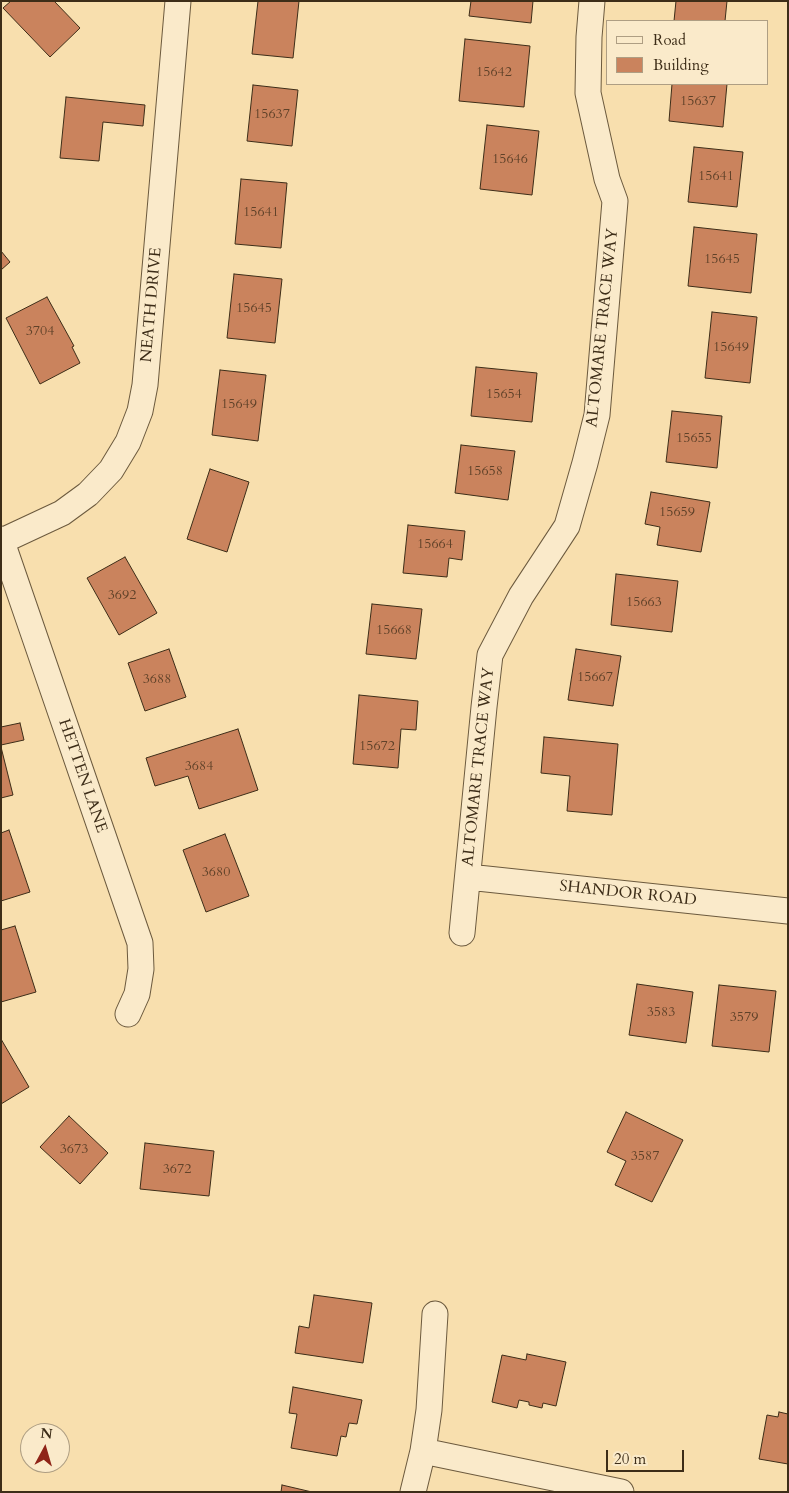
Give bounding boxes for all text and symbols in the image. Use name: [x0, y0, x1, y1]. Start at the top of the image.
legend: [606, 20, 769, 85]
text: Road: [653, 30, 686, 50]
text: Building: [653, 55, 709, 75]
house number: 15642: [476, 65, 512, 81]
house number: 15637: [680, 94, 716, 110]
house number: 15637: [254, 107, 290, 123]
house number: 15646: [492, 152, 528, 168]
house number: 15641: [698, 169, 734, 185]
house number: 15641: [243, 205, 279, 221]
street label: ALTOMARE TRACE WAY: [583, 228, 623, 428]
street label: NEATH DRIVE: [137, 247, 167, 363]
house number: 15645: [704, 252, 740, 268]
house number: 15645: [236, 301, 272, 317]
house number: 3704: [26, 324, 54, 340]
house number: 15649: [713, 340, 749, 356]
house number: 15654: [486, 387, 522, 403]
house number: 15649: [221, 397, 257, 413]
house number: 15655: [676, 431, 712, 447]
house number: 15658: [467, 464, 503, 480]
house number: 15659: [659, 505, 695, 521]
house number: 15664: [417, 537, 453, 553]
house number: 3692: [108, 588, 136, 604]
house number: 15663: [626, 595, 662, 611]
house number: 15668: [376, 623, 412, 639]
street label: ALTOMARE TRACE WAY: [459, 667, 499, 867]
house number: 15667: [577, 670, 613, 686]
house number: 3688: [143, 672, 171, 688]
street label: HETTEN LANE: [54, 717, 110, 835]
house number: 15672: [359, 739, 395, 755]
house number: 3684: [185, 759, 213, 775]
house number: 3680: [202, 865, 230, 881]
street label: SHANDOR ROAD: [558, 877, 698, 911]
house number: 3583: [647, 1005, 675, 1021]
house number: 3579: [730, 1010, 758, 1026]
house number: 3673: [60, 1142, 88, 1158]
house number: 3587: [631, 1149, 659, 1165]
house number: 3672: [163, 1162, 191, 1178]
north arrow: [20, 1423, 70, 1473]
text: N: [39, 1423, 54, 1444]
scale bar: [609, 1440, 686, 1472]
text: 20 m: [614, 1449, 646, 1469]

